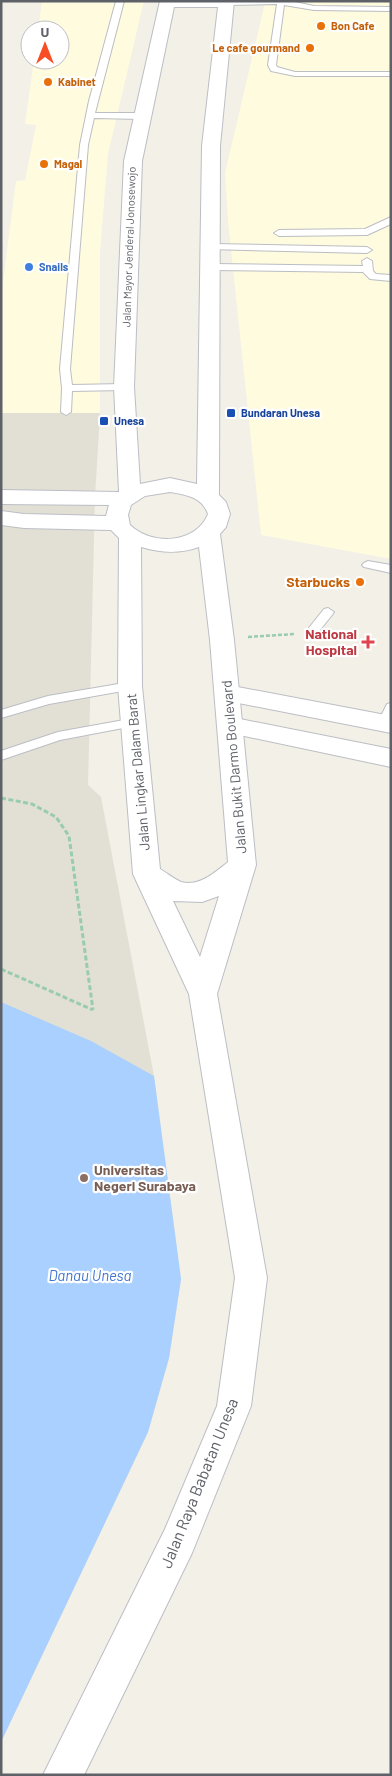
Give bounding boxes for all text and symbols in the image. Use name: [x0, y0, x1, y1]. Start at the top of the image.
place label: Bon Cafe: [331, 19, 374, 32]
north arrow: [20, 20, 70, 70]
marker: Bon Cafe: [315, 20, 327, 32]
text: U: [41, 23, 50, 40]
place label: Le cafe gourmand: [212, 41, 300, 54]
marker: Le cafe gourmand: [304, 42, 316, 54]
place label: Kabinet: [58, 75, 96, 88]
marker: Kabinet: [42, 76, 54, 88]
place label: Magal: [54, 157, 83, 170]
marker: Magal: [38, 158, 50, 170]
street label: Jalan Mayor Jenderal Jonosewojo: [119, 166, 138, 327]
place label: Snails: [39, 260, 69, 273]
marker: Snails: [23, 261, 35, 273]
place label: Bundaran Unesa: [241, 406, 320, 419]
marker: Bundaran Unesa: [225, 407, 237, 419]
place label: Unesa: [114, 414, 144, 427]
marker: Unesa: [98, 415, 110, 427]
place label: Starbucks: [286, 573, 350, 590]
marker: Starbucks: [354, 576, 366, 588]
place label: National Hospital: [305, 625, 357, 658]
marker: National Hospital: [361, 635, 375, 649]
street label: Jalan Bukit Darmo Boulevard: [217, 680, 250, 854]
street label: Jalan Lingkar Dalam Barat: [122, 693, 153, 852]
place label: Universitas Negeri Surabaya: [94, 1161, 196, 1194]
marker: Universitas Negeri Surabaya: [78, 1172, 90, 1184]
water label: Danau Unesa: [49, 1266, 132, 1284]
street label: Jalan Raya Babatan Unesa: [156, 1395, 241, 1570]

